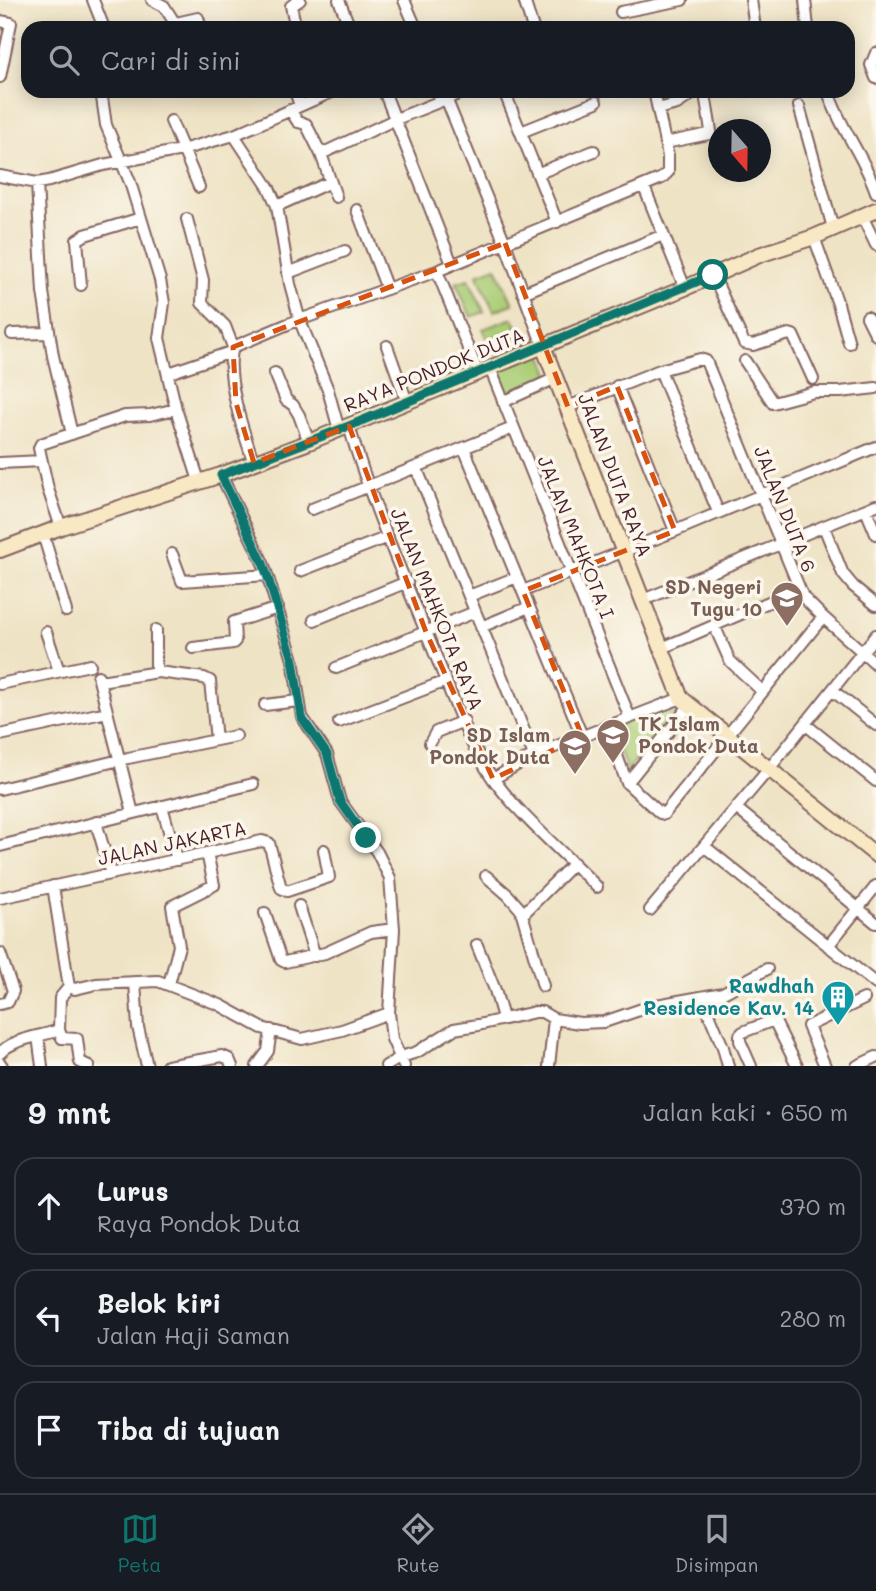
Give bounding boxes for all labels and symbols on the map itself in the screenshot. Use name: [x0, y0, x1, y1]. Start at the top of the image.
north arrow: [708, 119, 771, 182]
route start: [697, 259, 728, 290]
street label: RAYA PONDOK DUTA: [340, 322, 528, 417]
street label: JALAN DUTA RAYA: [573, 389, 658, 560]
street label: JALAN DUTA 6: [749, 442, 822, 576]
street label: JALAN MAHKOTA I: [532, 452, 621, 622]
street label: JALAN MAHKOTA RAYA: [385, 504, 490, 714]
place label: SD Negeri Tugu 10: [665, 574, 762, 621]
school or university icon: SD Negeri Tugu 10: [768, 579, 806, 628]
place label: TK Islam Pondok Duta: [638, 711, 759, 758]
school or university icon: TK Islam Pondok Duta: [594, 716, 632, 765]
place label: SD Islam Pondok Duta: [429, 722, 550, 769]
school or university icon: SD Islam Pondok Duta: [556, 727, 594, 776]
street label: JALAN JAKARTA: [95, 815, 248, 870]
route end: [350, 822, 381, 853]
place label: Rawdhah Residence Kav. 14: [643, 973, 814, 1020]
building icon: Rawdhah Residence Kav. 14: [819, 978, 857, 1027]

